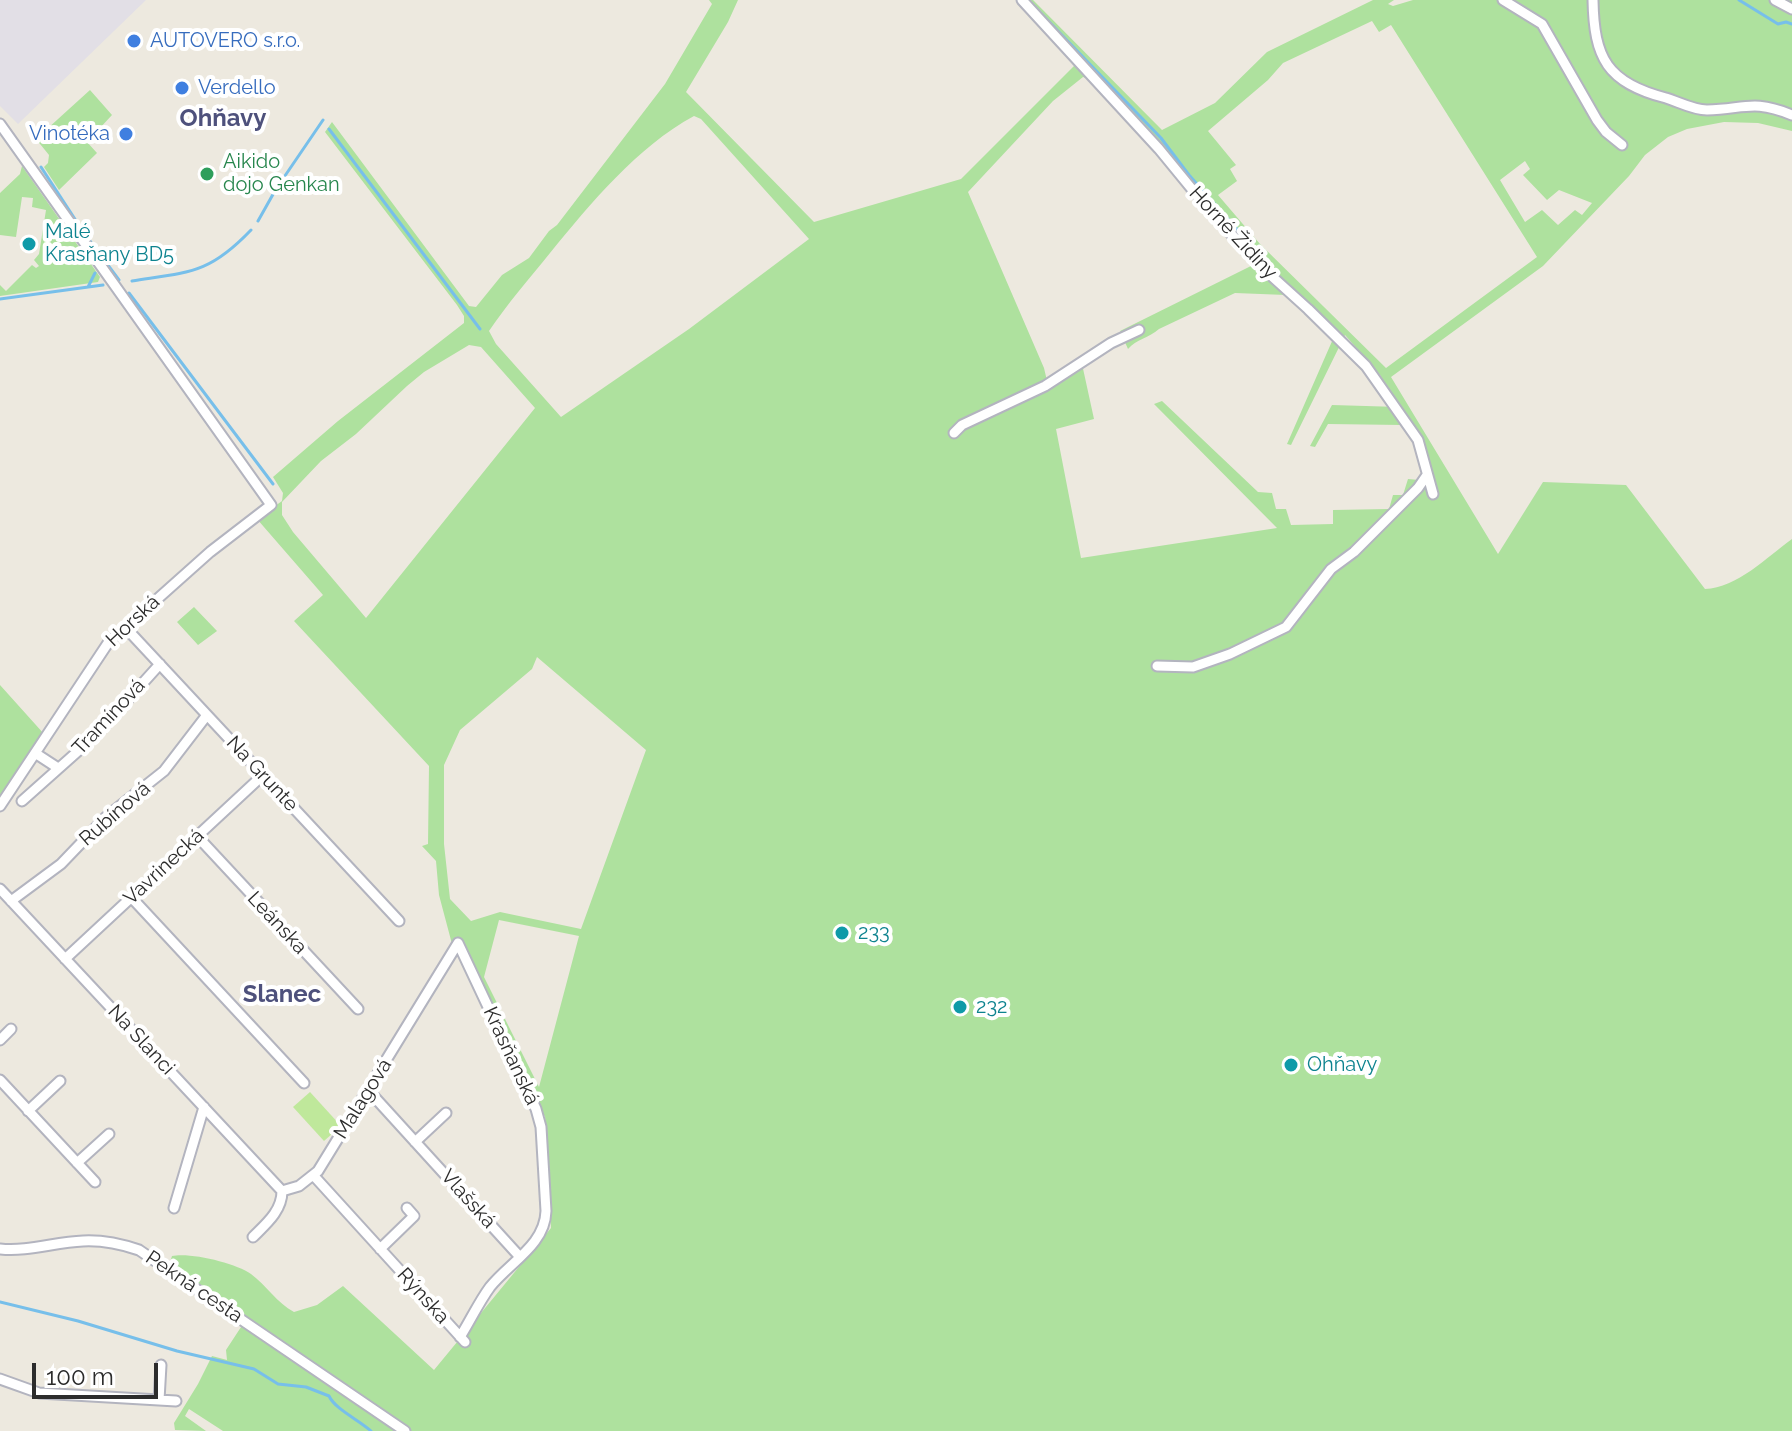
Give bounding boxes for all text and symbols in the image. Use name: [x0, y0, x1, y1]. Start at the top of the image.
place label: AUTOVERO s.r.o.: [150, 29, 300, 53]
marker: AUTOVERO s.r.o.: [125, 32, 143, 50]
place label: Verdello: [198, 76, 276, 100]
marker: Verdello: [173, 79, 191, 97]
district label: Ohňavy: [180, 105, 266, 133]
place label: Vinotéka: [29, 122, 110, 146]
marker: Vinotéka: [117, 125, 135, 143]
place label: Aikido dojo Genkan: [223, 150, 340, 197]
marker: Aikido dojo Genkan: [198, 165, 216, 183]
street label: Horné Židiny: [1184, 182, 1282, 284]
place label: Malé Krasňany BD5: [45, 220, 174, 267]
marker: Malé Krasňany BD5: [20, 235, 38, 253]
street label: Horská: [101, 590, 165, 652]
street label: Tramínová: [68, 674, 150, 760]
street label: Na Grunte: [221, 731, 303, 817]
street label: Rubínová: [75, 777, 155, 851]
street label: Vavrinecká: [119, 824, 209, 910]
street label: Leánska: [242, 887, 312, 959]
place label: 233: [858, 921, 890, 945]
marker: 233: [833, 924, 851, 942]
district label: Slanec: [243, 981, 321, 1009]
place label: 232: [976, 995, 1008, 1019]
marker: 232: [951, 998, 969, 1016]
street label: Na Slanci: [103, 1000, 179, 1080]
street label: Krasňanská: [478, 1003, 544, 1109]
place label: Ohňavy: [1307, 1053, 1377, 1077]
street label: Malagová: [329, 1055, 397, 1143]
marker: Ohňavy: [1282, 1056, 1300, 1074]
street label: Vlašská: [435, 1165, 501, 1233]
street label: Pekná cesta: [141, 1246, 247, 1328]
street label: Rýnska: [392, 1263, 454, 1329]
scale bar: [36, 1347, 162, 1397]
text: 100 m: [46, 1362, 114, 1391]

